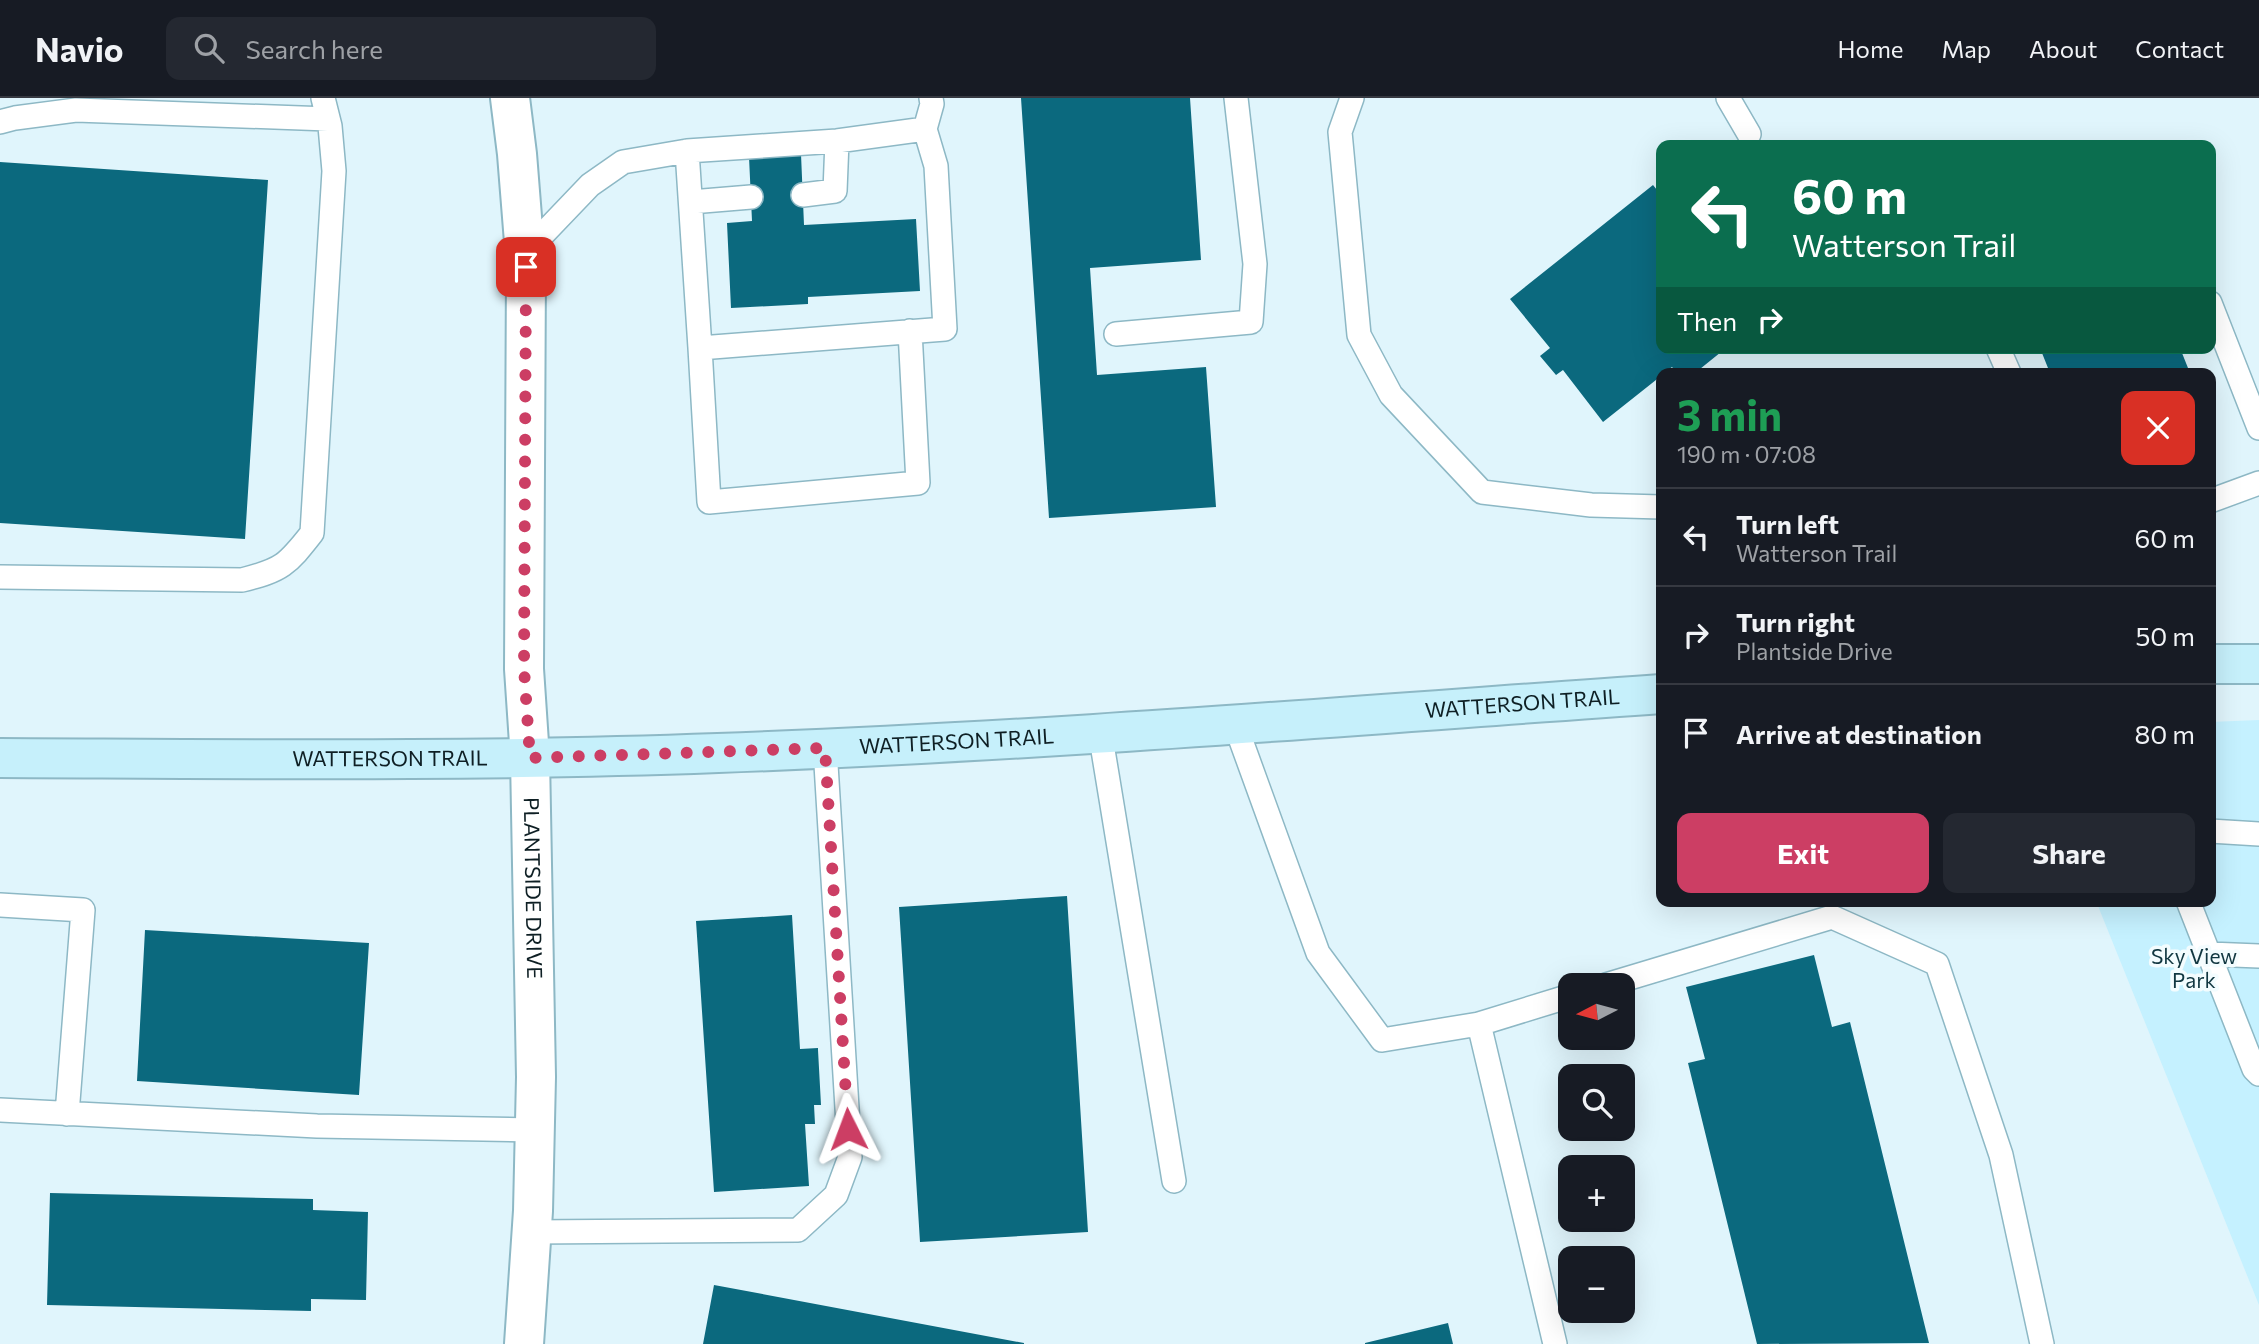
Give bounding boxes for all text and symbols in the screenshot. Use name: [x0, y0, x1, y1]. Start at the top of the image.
search box: [166, 17, 656, 80]
text: Navio: [35, 28, 124, 69]
icon: search: [190, 29, 228, 67]
text: Search here: [246, 33, 383, 64]
text: Home: [1838, 34, 1904, 63]
text: Map: [1942, 34, 1991, 63]
text: About: [2029, 34, 2097, 63]
text: Contact: [2135, 34, 2224, 63]
text: 60 m: [1792, 164, 1907, 224]
icon: left: [1677, 168, 1768, 259]
text: Watterson Trail: [1792, 224, 2016, 264]
pin: [496, 237, 556, 297]
icon: arrive: [507, 248, 545, 286]
icon: right: [1751, 301, 1789, 339]
text: Then: [1677, 305, 1737, 336]
text: 3 min: [1677, 388, 1782, 440]
button: close: [2121, 391, 2195, 465]
text: 190 m · 07:08: [1677, 440, 1816, 468]
text: Turn left: [1736, 508, 1839, 539]
icon: left: [1677, 518, 1715, 556]
text: 60 m: [2135, 522, 2195, 553]
text: Watterson Trail: [1736, 539, 1897, 567]
text: Turn right: [1736, 606, 1855, 637]
icon: right: [1677, 616, 1715, 654]
text: 50 m: [2135, 620, 2195, 651]
text: Plantside Drive: [1736, 637, 1893, 665]
street label: WATTERSON TRAIL: [1424, 683, 1621, 722]
icon: arrive: [1677, 714, 1715, 752]
text: Arrive at destination: [1736, 718, 1982, 749]
text: 80 m: [2135, 718, 2195, 749]
street label: WATTERSON TRAIL: [858, 722, 1055, 758]
street label: WATTERSON TRAIL: [292, 744, 488, 770]
street label: PLANTSIDE DRIVE: [520, 797, 548, 979]
button: Exit: [1677, 813, 1929, 893]
button: Share: [1943, 813, 2195, 893]
park label: Sky View Park: [2151, 943, 2237, 992]
north arrow: [1558, 973, 1634, 1050]
map controls: [1558, 973, 1635, 1323]
button: search: [1558, 1064, 1635, 1141]
position arrow: [811, 1092, 885, 1166]
button: +: [1558, 1155, 1635, 1232]
button: −: [1558, 1246, 1635, 1323]

